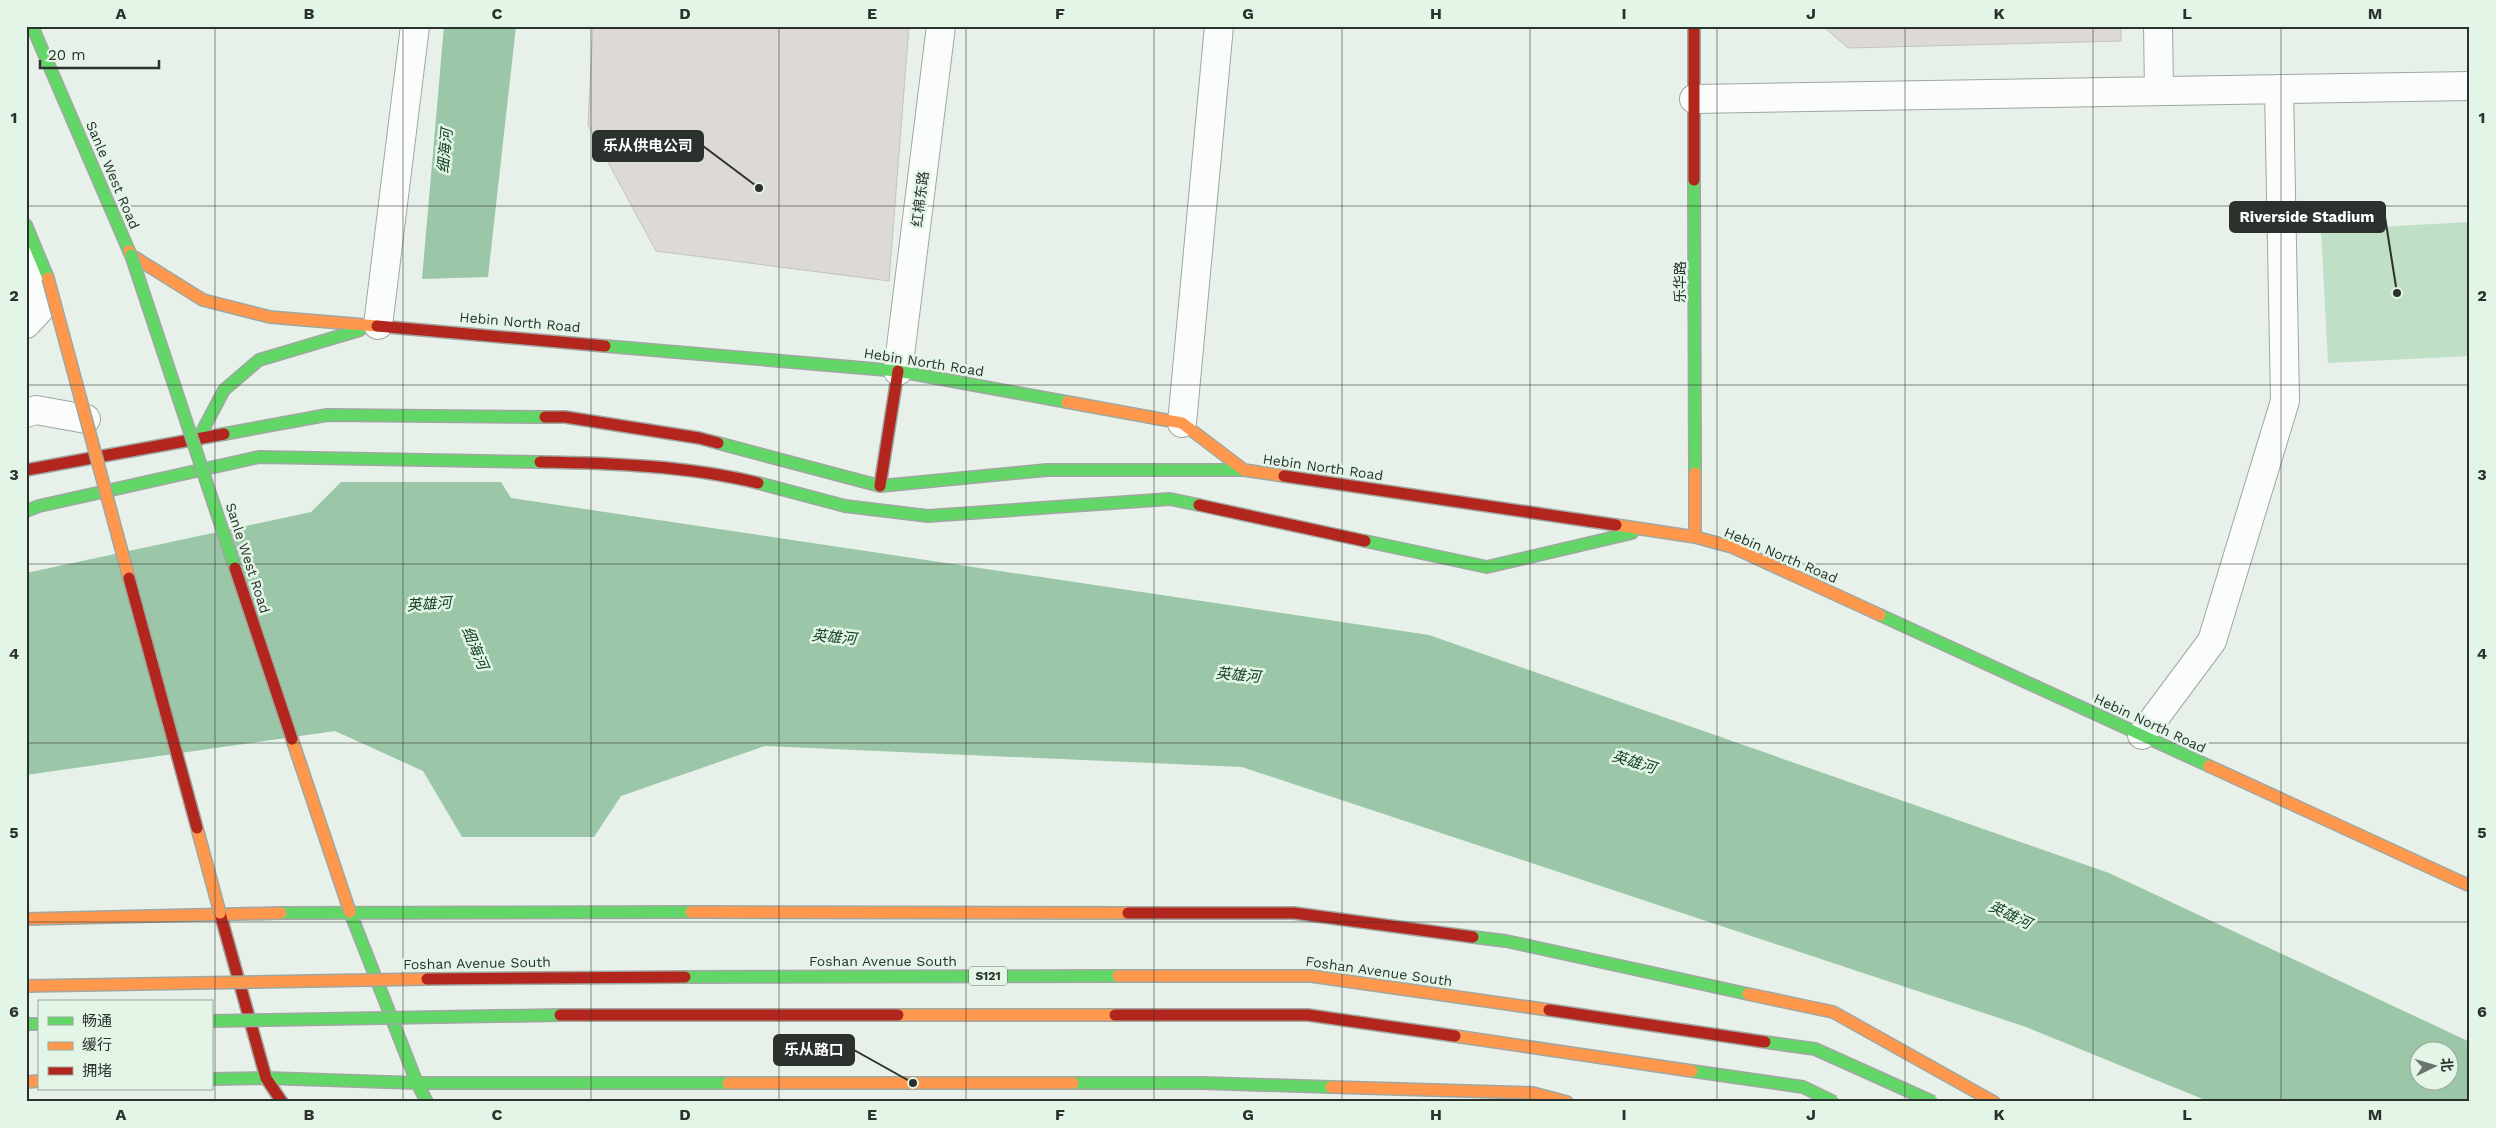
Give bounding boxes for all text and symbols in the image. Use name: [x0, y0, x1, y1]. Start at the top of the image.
text: A: [116, 4, 127, 23]
text: B: [304, 4, 315, 23]
text: C: [492, 4, 503, 23]
text: D: [679, 4, 691, 23]
text: E: [867, 4, 877, 23]
text: F: [1055, 4, 1065, 23]
text: G: [1242, 4, 1254, 23]
text: H: [1430, 4, 1442, 23]
text: I: [1621, 4, 1627, 23]
text: J: [1806, 4, 1816, 23]
text: K: [1993, 4, 2005, 23]
text: L: [2182, 4, 2192, 23]
text: M: [2368, 4, 2382, 23]
scale bar: [40, 38, 159, 70]
text: 20 m: [48, 46, 86, 64]
text: 1: [11, 108, 17, 127]
text: 1: [2479, 108, 2485, 127]
street label: Sanle West Road: [83, 119, 143, 231]
water label: 细海河: [434, 125, 456, 174]
callout: 乐从供电公司: [593, 131, 703, 161]
text: 乐从供电公司: [603, 137, 693, 155]
street label: 红棉东路: [909, 170, 931, 228]
callout: Riverside Stadium: [2230, 202, 2385, 232]
text: Riverside Stadium: [2240, 208, 2374, 226]
street label: 乐华路: [1672, 261, 1688, 303]
text: 2: [9, 286, 19, 305]
text: 2: [2477, 286, 2487, 305]
street label: Hebin North Road: [459, 309, 581, 335]
street label: Hebin North Road: [863, 345, 985, 379]
street label: Hebin North Road: [1262, 451, 1384, 483]
text: 3: [9, 465, 19, 484]
text: 3: [2477, 465, 2487, 484]
street label: Sanle West Road: [223, 501, 273, 615]
street label: Hebin North Road: [1722, 524, 1840, 586]
water label: 英雄河: [406, 593, 455, 615]
water label: 细海河: [458, 624, 493, 675]
water label: 英雄河: [811, 626, 860, 648]
text: 4: [9, 644, 19, 663]
text: 4: [2477, 644, 2487, 663]
water label: 英雄河: [1215, 664, 1264, 686]
street label: Hebin North Road: [2092, 690, 2208, 756]
water label: 英雄河: [1610, 747, 1661, 778]
text: 5: [9, 823, 19, 842]
text: 5: [2477, 823, 2487, 842]
water label: 英雄河: [1986, 897, 2037, 934]
street label: Foshan Avenue South: [809, 953, 957, 969]
street label: Foshan Avenue South: [1305, 953, 1453, 989]
street label: Foshan Avenue South: [403, 954, 551, 972]
road number: S121: [969, 966, 1007, 986]
legend: [38, 1000, 212, 1090]
text: 6: [9, 1002, 19, 1021]
text: 6: [2477, 1002, 2487, 1021]
text: 畅通: [82, 1012, 112, 1030]
callout: 乐从路口: [774, 1035, 854, 1065]
text: 缓行: [82, 1036, 112, 1054]
north arrow: [2408, 1040, 2458, 1090]
text: 乐从路口: [784, 1041, 844, 1059]
text: 北: [2438, 1057, 2456, 1073]
text: 拥堵: [82, 1062, 112, 1080]
text: A: [116, 1105, 127, 1124]
text: B: [304, 1105, 315, 1124]
text: C: [492, 1105, 503, 1124]
text: D: [679, 1105, 691, 1124]
text: E: [867, 1105, 877, 1124]
text: F: [1055, 1105, 1065, 1124]
text: G: [1242, 1105, 1254, 1124]
text: H: [1430, 1105, 1442, 1124]
text: I: [1621, 1105, 1627, 1124]
text: J: [1806, 1105, 1816, 1124]
text: K: [1993, 1105, 2005, 1124]
text: L: [2182, 1105, 2192, 1124]
text: M: [2368, 1105, 2382, 1124]

